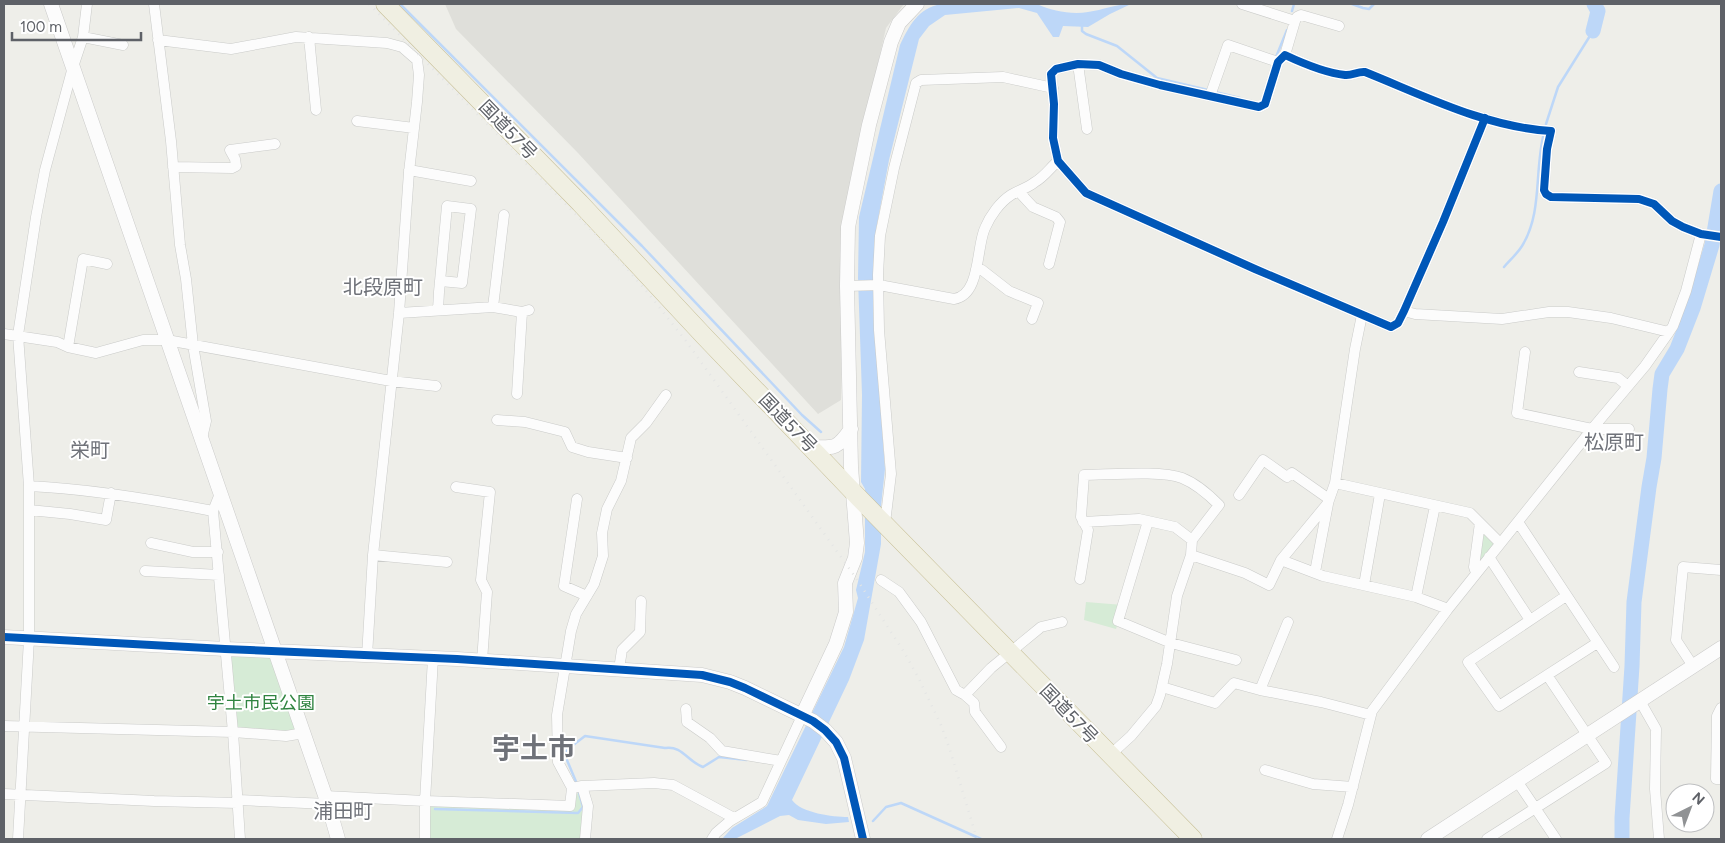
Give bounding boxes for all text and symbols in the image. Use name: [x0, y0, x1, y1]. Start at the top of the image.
scale bar: [12, 10, 141, 42]
text: 100 m: [20, 18, 62, 36]
street label: 国道57号: [474, 96, 542, 164]
district label: 北段原町: [343, 275, 423, 299]
street label: 国道57号: [754, 389, 822, 457]
district label: 松原町: [1584, 430, 1644, 454]
district label: 栄町: [70, 438, 110, 462]
street label: 国道57号: [1035, 680, 1103, 748]
park label: 宇土市民公園: [207, 692, 315, 714]
district label: 宇土市: [492, 731, 576, 765]
north arrow: [1665, 783, 1715, 833]
text: N: [1689, 789, 1708, 809]
district label: 浦田町: [313, 799, 373, 823]

